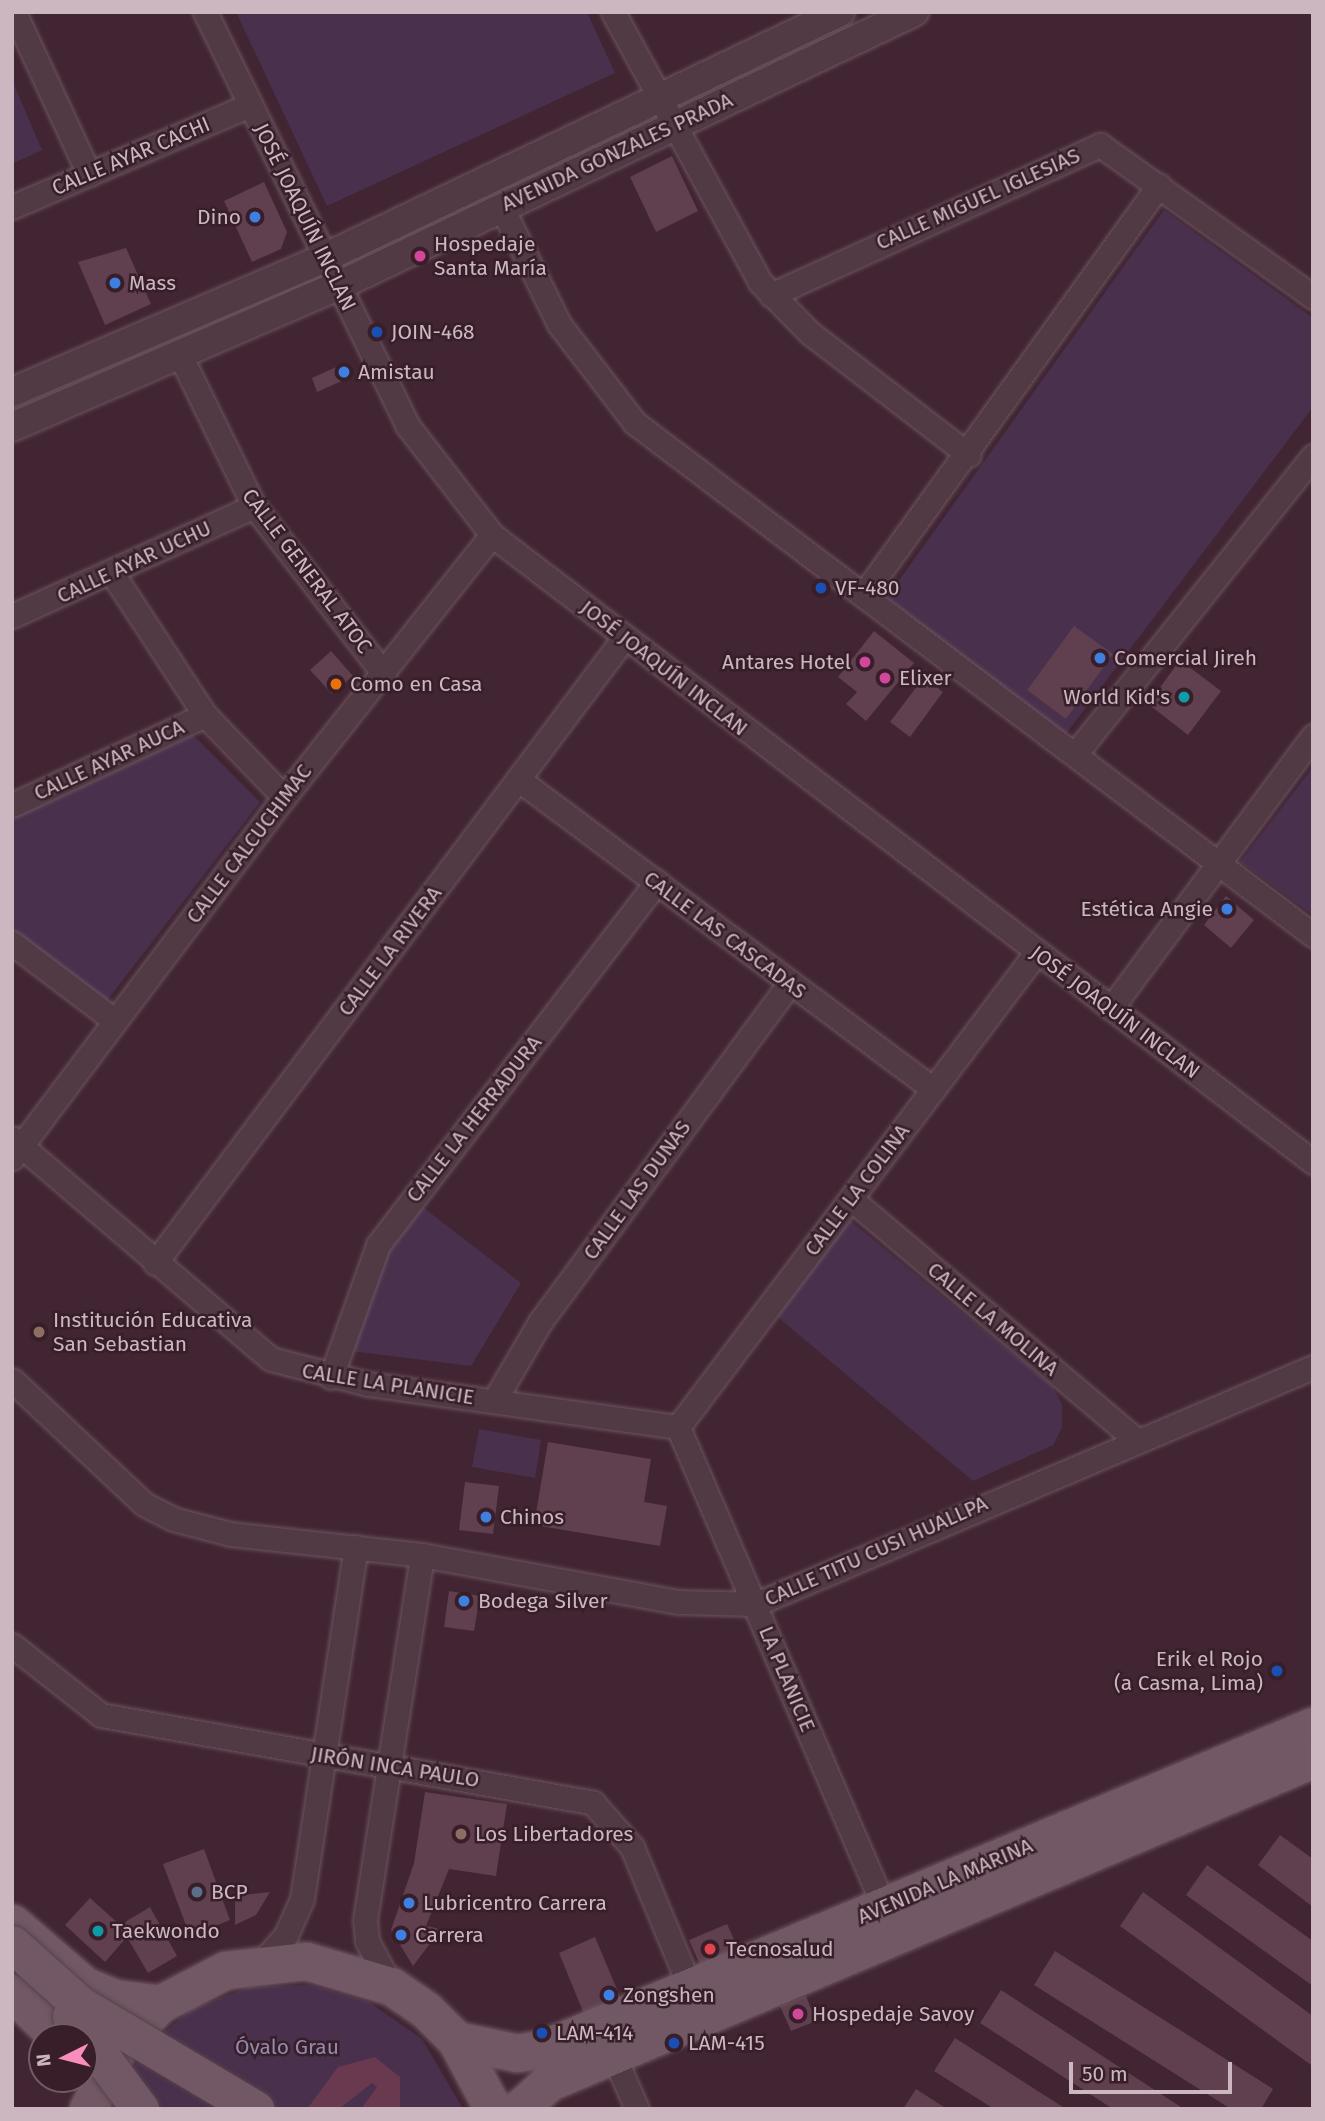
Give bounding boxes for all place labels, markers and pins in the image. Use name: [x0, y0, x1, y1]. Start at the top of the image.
place label: Dino: [197, 204, 241, 230]
marker: Dino: [247, 209, 263, 225]
place label: Hospedaje Santa María: [434, 231, 547, 281]
marker: Hospedaje Santa María: [412, 248, 428, 264]
place label: Mass: [129, 270, 176, 296]
marker: Mass: [107, 275, 123, 291]
place label: JOIN-468: [391, 319, 475, 345]
marker: JOIN-468: [369, 324, 385, 340]
place label: Amistau: [358, 359, 435, 385]
marker: Amistau: [336, 364, 352, 380]
place label: VF-480: [835, 575, 899, 601]
marker: VF-480: [813, 580, 829, 596]
place label: Comercial Jireh: [1114, 645, 1257, 671]
place label: Antares Hotel: [722, 649, 851, 675]
marker: Comercial Jireh: [1092, 650, 1108, 666]
marker: Antares Hotel: [857, 654, 873, 670]
place label: Elixer: [899, 665, 952, 691]
marker: Elixer: [877, 670, 893, 686]
place label: Como en Casa: [350, 671, 483, 697]
marker: Como en Casa: [328, 676, 344, 692]
place label: World Kid's: [1063, 684, 1170, 710]
marker: World Kid's: [1176, 689, 1192, 705]
place label: Estética Angie: [1080, 896, 1213, 922]
marker: Estética Angie: [1219, 901, 1235, 917]
place label: Institución Educativa San Sebastian: [53, 1307, 252, 1357]
marker: Institución Educativa San Sebastian: [31, 1324, 47, 1340]
place label: Chinos: [500, 1504, 564, 1530]
marker: Chinos: [478, 1509, 494, 1525]
place label: Bodega Silver: [478, 1588, 608, 1614]
marker: Bodega Silver: [456, 1593, 472, 1609]
place label: Erik el Rojo (a Casma, Lima): [1114, 1646, 1263, 1696]
marker: Erik el Rojo (a Casma, Lima): [1269, 1663, 1285, 1679]
place label: Los Libertadores: [475, 1821, 633, 1847]
marker: Los Libertadores: [453, 1826, 469, 1842]
place label: BCP: [211, 1879, 248, 1905]
marker: BCP: [189, 1884, 205, 1900]
place label: Lubricentro Carrera: [423, 1890, 607, 1916]
marker: Lubricentro Carrera: [401, 1895, 417, 1911]
place label: Taekwondo: [112, 1918, 220, 1944]
place label: Carrera: [415, 1922, 484, 1948]
marker: Taekwondo: [90, 1923, 106, 1939]
marker: Carrera: [393, 1927, 409, 1943]
place label: Tecnosalud: [726, 1936, 833, 1962]
marker: Tecnosalud: [700, 1939, 720, 1959]
place label: Zongshen: [623, 1982, 715, 2008]
marker: Zongshen: [601, 1987, 617, 2003]
place label: Hospedaje Savoy: [812, 2001, 974, 2027]
marker: Hospedaje Savoy: [790, 2006, 806, 2022]
place label: LAM-414: [556, 2020, 633, 2046]
marker: LAM-414: [534, 2025, 550, 2041]
place label: LAM-415: [688, 2030, 765, 2056]
marker: LAM-415: [666, 2035, 682, 2051]

